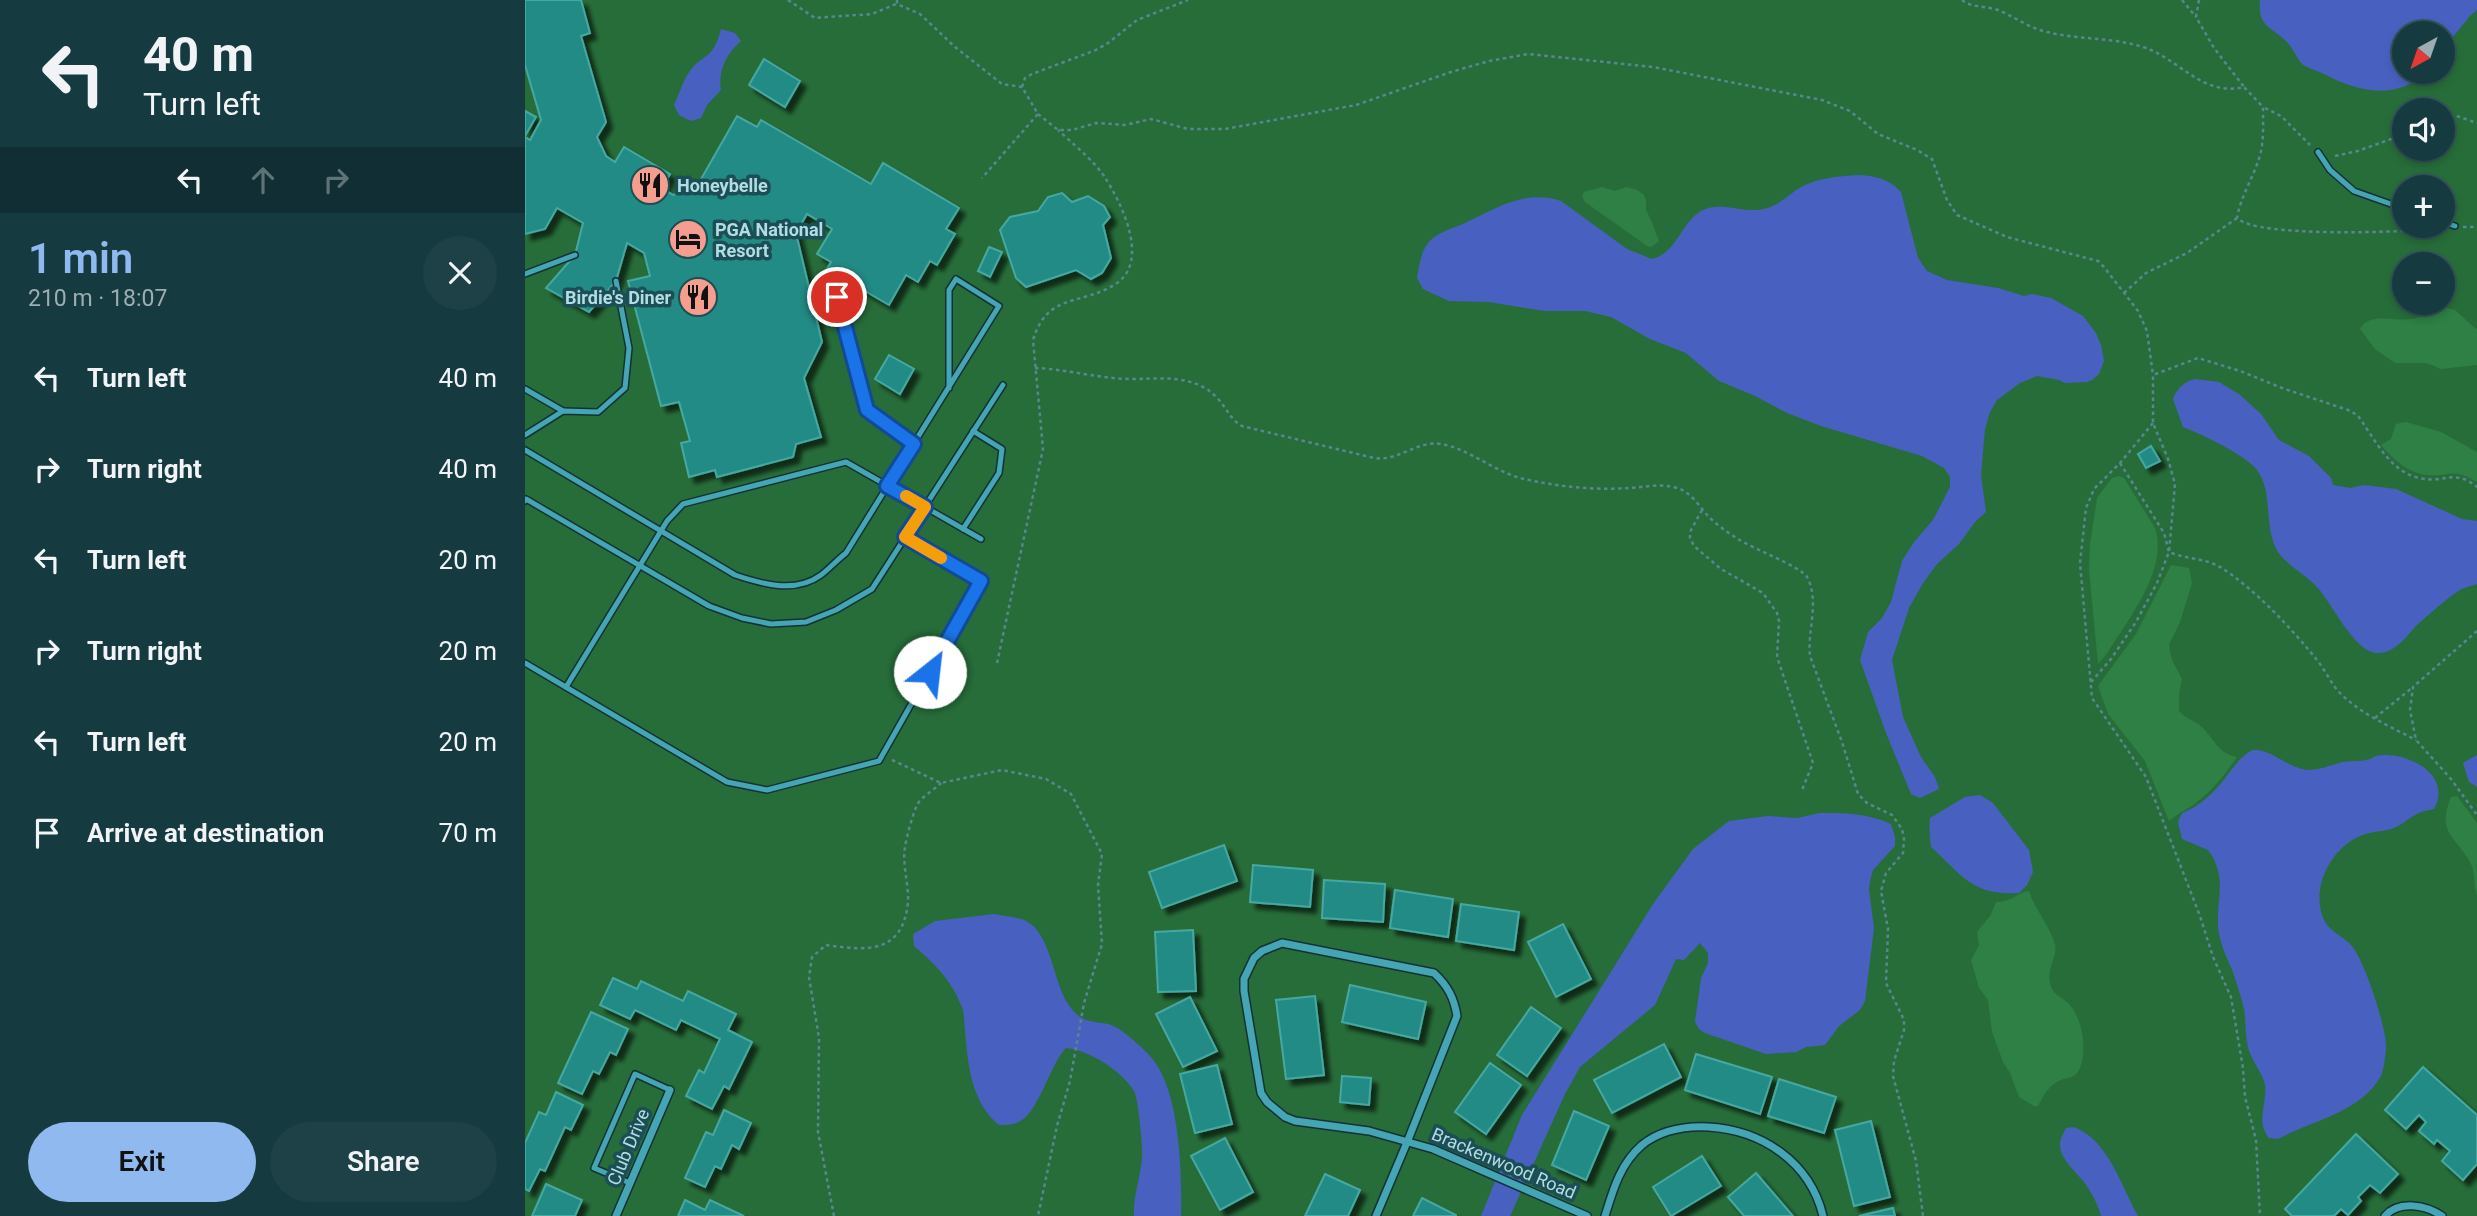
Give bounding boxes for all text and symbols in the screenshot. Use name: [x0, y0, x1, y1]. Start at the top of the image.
north arrow: [2392, 21, 2455, 84]
map controls: [2392, 21, 2455, 315]
text: 40 m: [143, 26, 254, 83]
icon: left: [28, 28, 119, 119]
text: Turn left: [143, 85, 261, 123]
button: sound: [2392, 98, 2455, 161]
icon: left: [171, 161, 209, 199]
icon: ahead: [244, 161, 282, 199]
icon: right: [317, 161, 355, 199]
restaurant icon: Honeybelle: [629, 164, 671, 206]
place label: Honeybelle: [677, 175, 768, 196]
button: +: [2392, 175, 2455, 238]
hotel icon: PGA National Resort: [667, 218, 709, 260]
place label: PGA National Resort: [715, 219, 823, 261]
text: 1 min: [28, 234, 133, 283]
button: close: [423, 236, 497, 310]
button: −: [2392, 252, 2455, 315]
pin: [807, 267, 867, 327]
restaurant icon: Birdie's Diner: [677, 276, 719, 318]
icon: arrive: [818, 278, 856, 316]
text: 210 m · 18:07: [28, 285, 167, 312]
place label: Birdie's Diner: [565, 287, 671, 308]
icon: left: [28, 359, 66, 397]
text: Turn left: [87, 363, 186, 393]
text: 40 m: [439, 363, 497, 393]
icon: right: [28, 450, 66, 488]
text: Turn right: [87, 454, 202, 484]
text: 40 m: [439, 454, 497, 484]
icon: left: [28, 541, 66, 579]
text: Turn left: [87, 545, 186, 575]
text: 20 m: [439, 545, 497, 575]
icon: right: [28, 632, 66, 670]
position arrow: [893, 635, 967, 709]
text: Turn right: [87, 636, 202, 666]
text: 20 m: [439, 636, 497, 666]
icon: left: [28, 723, 66, 761]
text: Turn left: [87, 727, 186, 757]
text: 20 m: [439, 727, 497, 757]
icon: arrive: [28, 814, 66, 852]
text: Arrive at destination: [87, 818, 324, 848]
text: 70 m: [439, 818, 497, 848]
street label: Club Drive: [603, 1106, 653, 1188]
button: Exit: [28, 1122, 256, 1202]
button: Share: [270, 1122, 497, 1202]
street label: Brackenwood Road: [1429, 1123, 1579, 1203]

